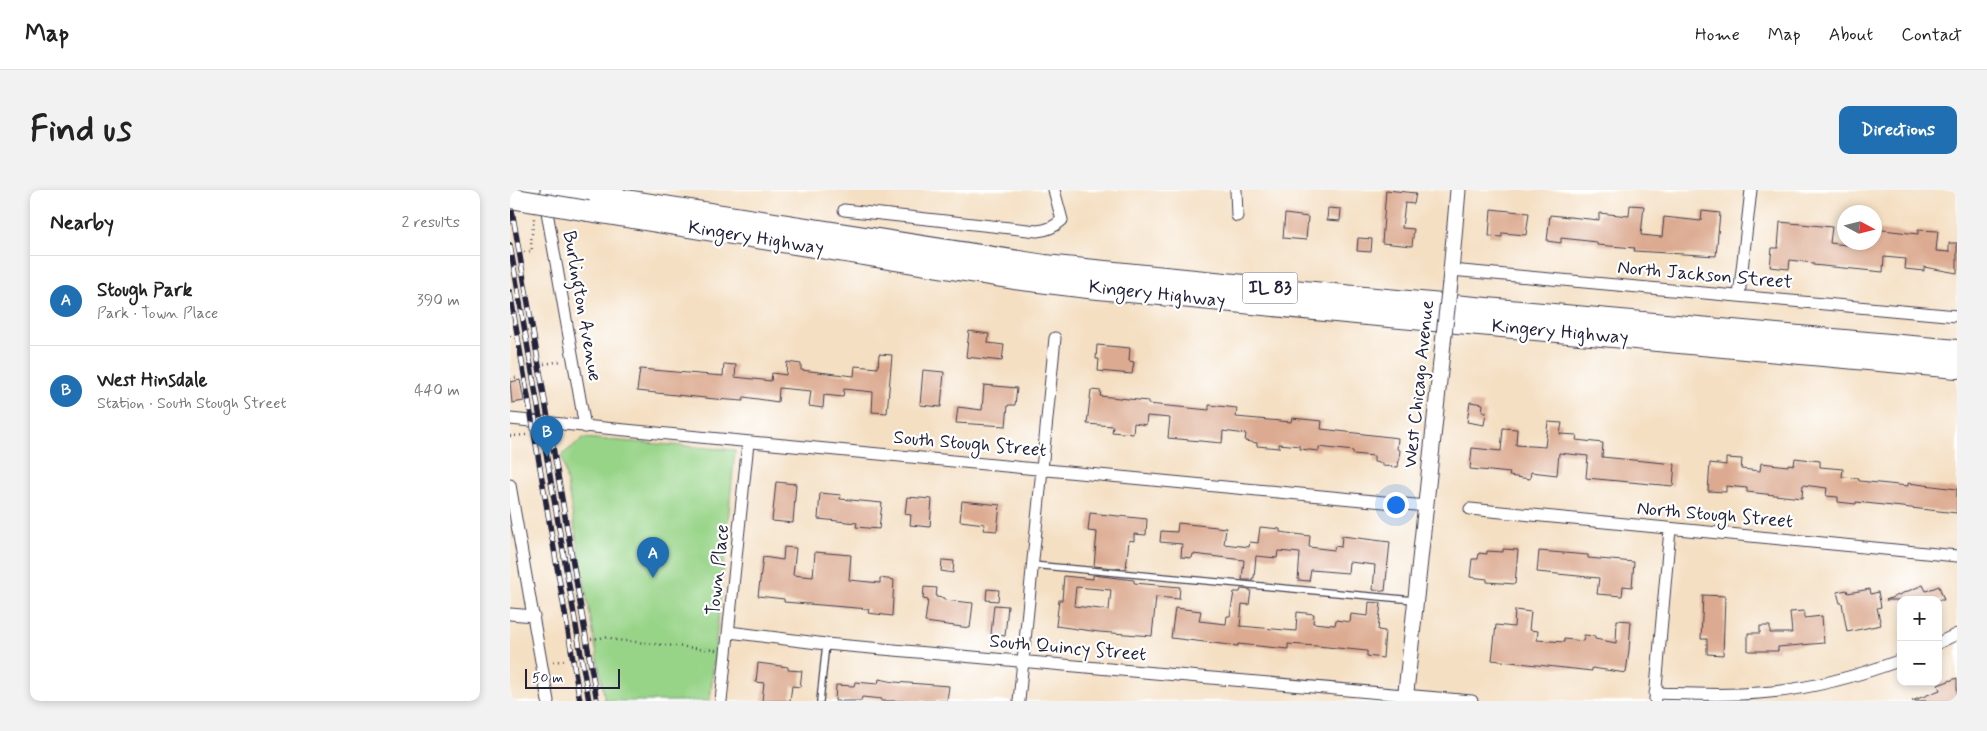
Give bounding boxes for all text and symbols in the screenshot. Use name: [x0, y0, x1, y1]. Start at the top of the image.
text: Map: [25, 19, 69, 50]
text: Home: [1695, 23, 1740, 47]
text: Map: [1768, 23, 1801, 47]
text: About: [1829, 23, 1873, 47]
text: Contact: [1901, 23, 1962, 47]
button: Directions: [1839, 106, 1957, 154]
text: Find us: [30, 107, 132, 153]
north arrow: [1837, 205, 1882, 250]
text: Nearby: [50, 209, 114, 237]
text: 2 results: [402, 212, 460, 233]
street label: Kingery Highway: [686, 215, 826, 263]
street label: Burlington Avenue: [554, 229, 608, 384]
street label: North Jackson Street: [1617, 255, 1794, 295]
road number: IL 83: [1242, 272, 1298, 304]
street label: Kingery Highway: [1087, 274, 1227, 316]
text: Stough Park: [97, 278, 192, 303]
text: A: [61, 290, 71, 311]
text: 390 m: [417, 290, 460, 311]
street label: West Chicago Avenue: [1398, 299, 1441, 469]
text: Park · Town Place: [97, 303, 218, 324]
street label: Kingery Highway: [1490, 314, 1629, 352]
text: West Hinsdale: [97, 368, 208, 393]
text: B: [61, 380, 71, 401]
text: 440 m: [414, 380, 460, 401]
text: Station · South Stough Street: [97, 393, 286, 414]
pin: B: [531, 416, 563, 457]
street label: South Stough Street: [892, 425, 1048, 465]
your location: [1383, 492, 1409, 518]
street label: North Stough Street: [1636, 496, 1794, 536]
street label: Town Place: [701, 523, 735, 617]
pin: A: [637, 537, 669, 578]
map controls: [1897, 596, 1942, 686]
button: +: [1897, 596, 1942, 641]
street label: South Quincy Street: [988, 629, 1147, 668]
button: −: [1897, 641, 1942, 686]
scale bar: [525, 666, 620, 689]
text: 50 m: [532, 669, 563, 687]

